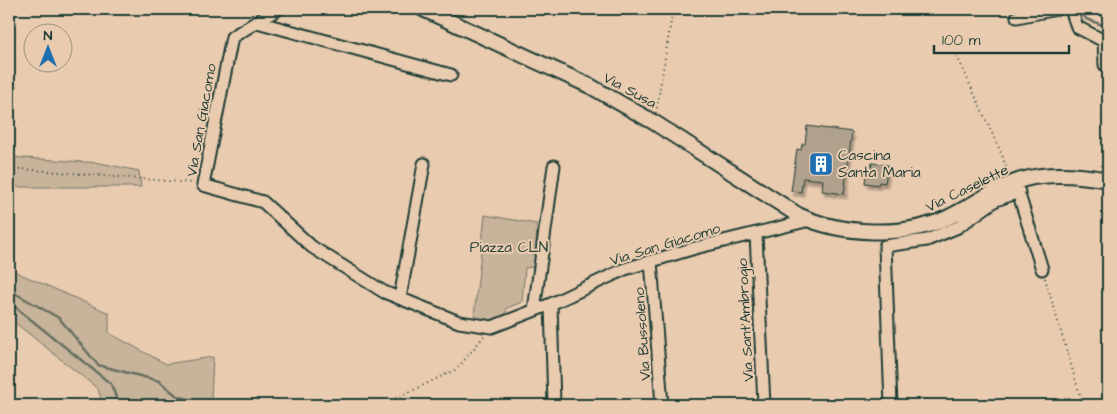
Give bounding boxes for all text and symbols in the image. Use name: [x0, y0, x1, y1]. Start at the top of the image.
north arrow: [22, 22, 72, 72]
scale bar: [934, 22, 1070, 54]
text: N: [44, 26, 53, 46]
text: 100 m: [942, 30, 981, 51]
street label: Via San Giacomo: [181, 61, 222, 178]
street label: Via Susa: [599, 67, 660, 114]
place label: Cascina Santa Maria: [838, 145, 921, 183]
building icon: Cascina Santa Maria: [808, 151, 834, 177]
street label: Via Caselette: [922, 159, 1012, 218]
street label: Via San Giacomo: [607, 218, 723, 271]
park label: Piazza CLN: [470, 237, 548, 258]
street label: Via Sant'Ambrogio: [732, 257, 760, 382]
street label: Via Bussoleno: [629, 286, 656, 381]

